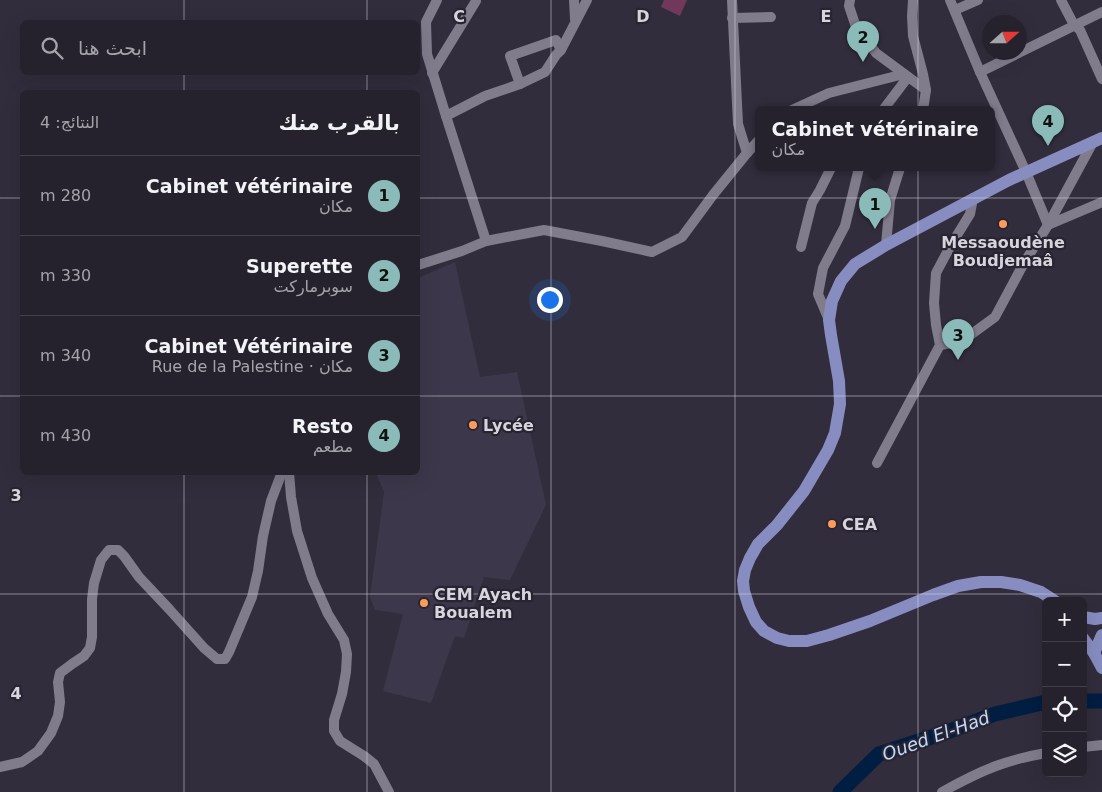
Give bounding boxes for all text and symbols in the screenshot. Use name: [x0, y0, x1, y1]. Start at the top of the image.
text: C: [453, 7, 465, 26]
text: D: [636, 7, 650, 26]
text: E: [821, 7, 831, 26]
north arrow: [982, 15, 1027, 60]
search box: [20, 20, 420, 75]
pin: 2: [847, 21, 879, 62]
icon: search: [38, 34, 66, 62]
text: ابحث هنا: [78, 37, 147, 59]
pin: 4: [1032, 105, 1064, 146]
popup: [755, 106, 995, 171]
text: بالقرب منك: [279, 111, 400, 135]
text: النتائج: 4: [40, 113, 99, 132]
text: Cabinet vétérinaire: [771, 118, 979, 140]
text: مكان: [771, 140, 805, 159]
text: Cabinet vétérinaire: [146, 175, 353, 197]
text: 280 m: [40, 186, 91, 205]
text: 1: [378, 186, 390, 205]
pin: 1: [859, 188, 891, 229]
text: مكان: [319, 197, 353, 216]
marker: Messaoudène Boudjemaâ: [997, 218, 1009, 230]
place label: Messaoudène Boudjemaâ: [941, 233, 1065, 270]
text: Superette: [246, 255, 353, 277]
text: 330 m: [40, 266, 91, 285]
text: 2: [378, 266, 390, 285]
text: سوبرماركت: [274, 277, 353, 296]
your location: [537, 287, 563, 313]
pin: 3: [942, 319, 974, 360]
text: Cabinet Vétérinaire: [144, 335, 353, 357]
text: 340 m: [40, 346, 91, 365]
text: 3: [378, 346, 390, 365]
text: مكان · Rue de la Palestine: [152, 357, 353, 376]
text: Resto: [292, 415, 353, 437]
place label: Lycée: [483, 416, 534, 435]
marker: Lycée: [467, 419, 479, 431]
text: 430 m: [40, 426, 91, 445]
text: 4: [378, 426, 390, 445]
text: مطعم: [313, 437, 353, 456]
text: 3: [10, 486, 22, 505]
place label: CEA: [842, 515, 878, 534]
marker: CEA: [826, 518, 838, 530]
place label: CEM Ayach Boualem: [434, 585, 532, 622]
marker: CEM Ayach Boualem: [418, 597, 430, 609]
map controls: [1042, 597, 1087, 777]
button: +: [1042, 597, 1087, 642]
button: −: [1042, 642, 1087, 687]
text: 4: [10, 684, 22, 703]
button: locate: [1042, 687, 1087, 732]
water label: Oued El-Had: [879, 706, 993, 765]
button: layers: [1042, 732, 1087, 777]

